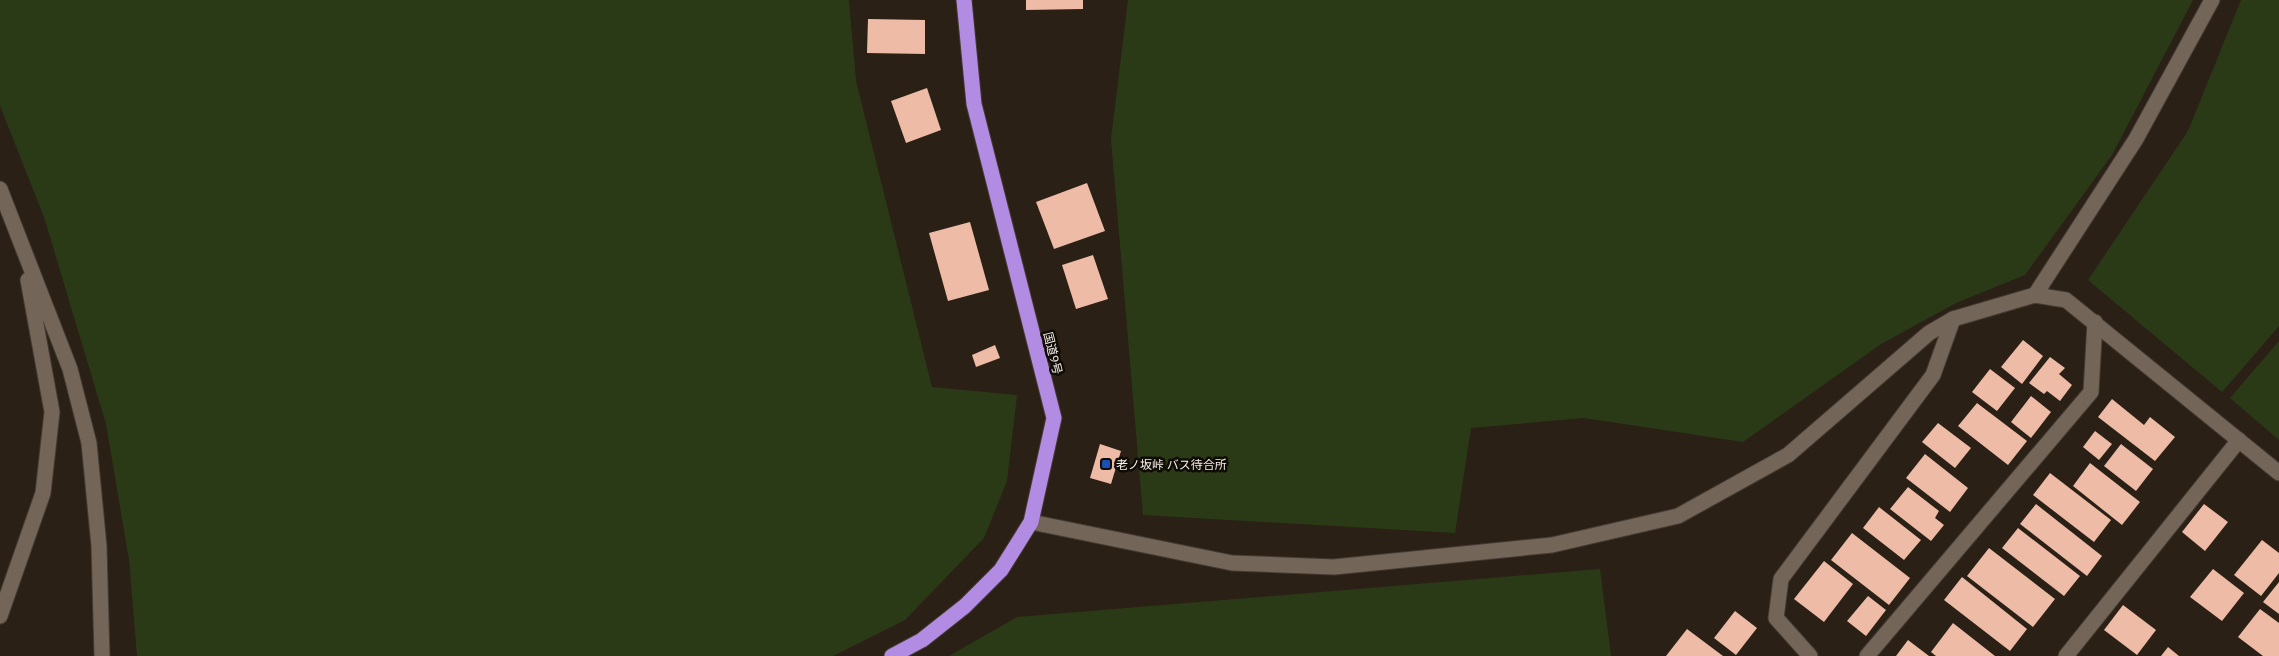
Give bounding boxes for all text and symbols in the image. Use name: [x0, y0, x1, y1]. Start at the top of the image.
street label: 国道9号: [1040, 330, 1066, 376]
place label: 老ノ坂峠 バス待合所: [1116, 457, 1227, 472]
marker: 老ノ坂峠 バス待合所: [1100, 458, 1112, 470]

